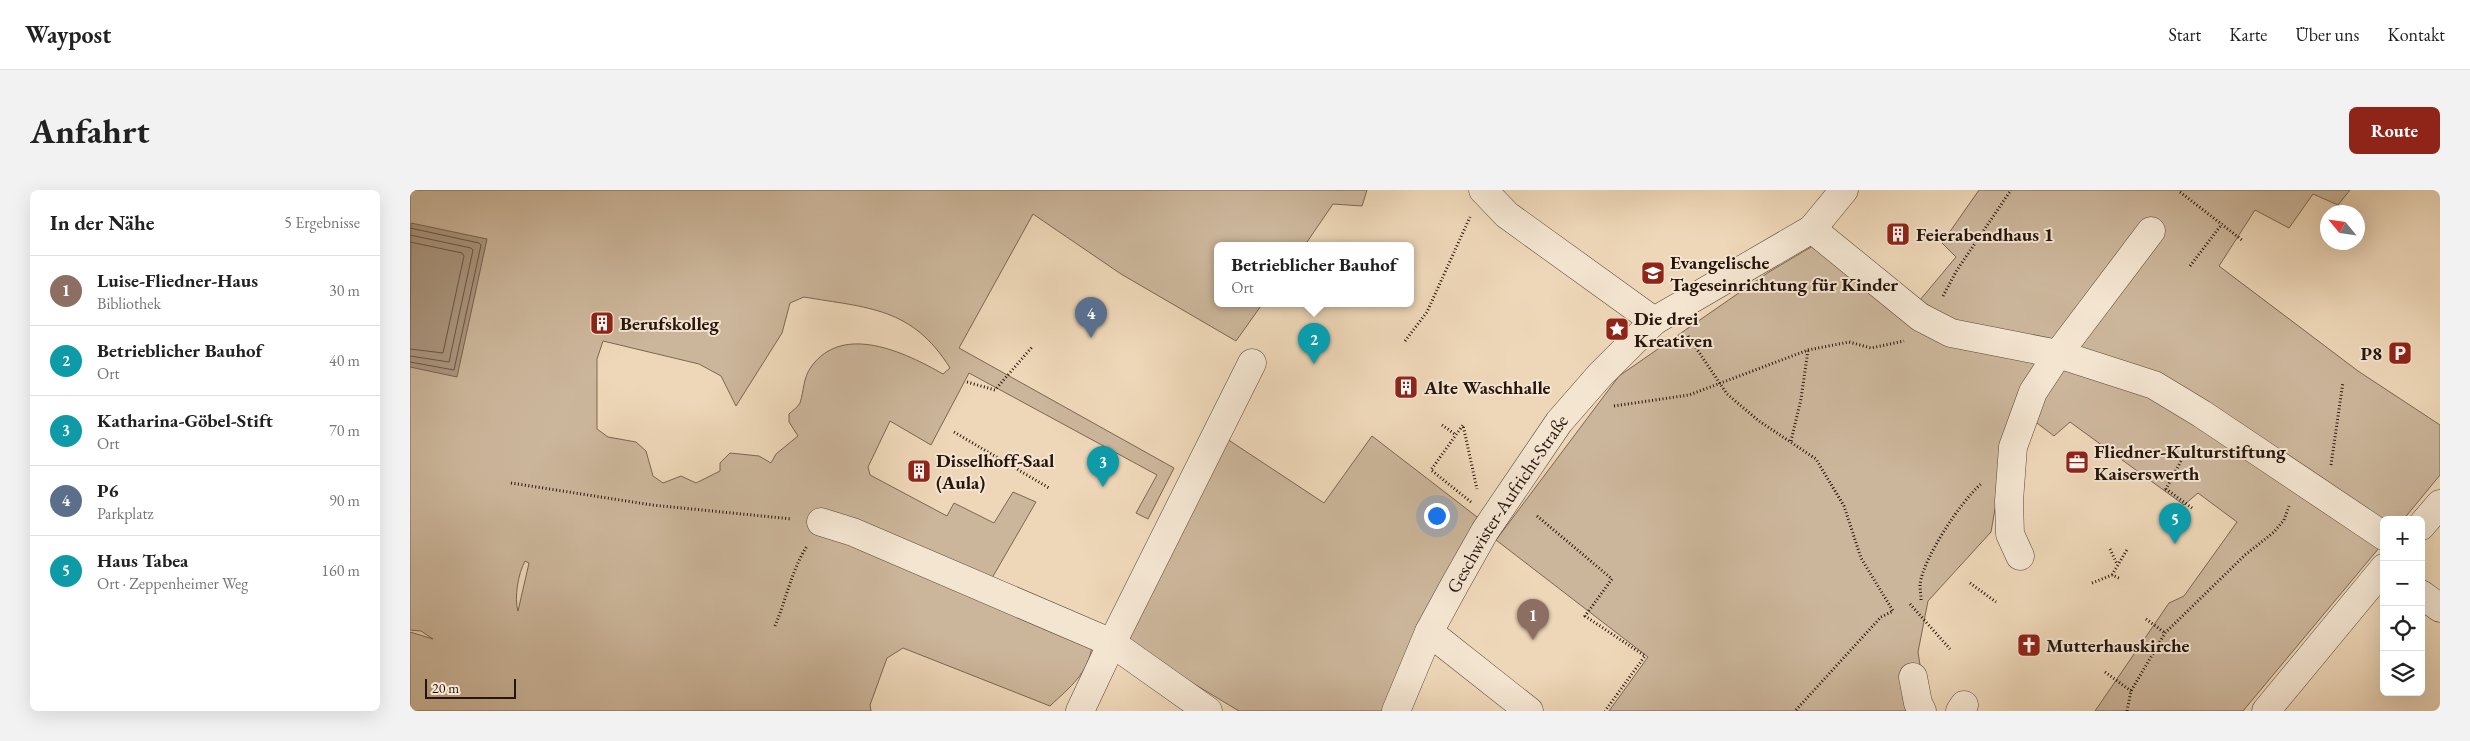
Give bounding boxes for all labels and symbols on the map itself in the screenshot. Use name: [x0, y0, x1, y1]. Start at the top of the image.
north arrow: [2320, 205, 2365, 250]
building icon: Feierabendhaus 1: [1885, 221, 1911, 247]
place label: Feierabendhaus 1: [1916, 222, 2054, 247]
place label: Evangelische Tageseinrichtung für Kinder: [1670, 250, 1898, 297]
school or university icon: Evangelische Tageseinrichtung für Kinder: [1640, 260, 1666, 286]
pin: 4: [1075, 297, 1107, 338]
place label: Die drei Kreativen: [1634, 306, 1713, 353]
building icon: Berufskolleg: [589, 310, 615, 336]
place label: Berufskolleg: [620, 311, 720, 336]
place icon: Die drei Kreativen: [1604, 316, 1630, 342]
pin: 2: [1298, 323, 1330, 364]
parking icon: P8: [2387, 340, 2413, 366]
place label: P8: [2360, 341, 2382, 366]
building icon: Alte Waschhalle: [1393, 374, 1419, 400]
place label: Alte Waschhalle: [1423, 375, 1551, 400]
street label: Geschwister-Aufricht-Straße: [1441, 409, 1573, 598]
place label: Fliedner-Kulturstiftung Kaiserswerth: [2094, 439, 2286, 486]
pin: 3: [1087, 446, 1119, 487]
place label: Disselhoff-Saal (Aula): [936, 448, 1055, 495]
office icon: Fliedner-Kulturstiftung Kaiserswerth: [2064, 449, 2090, 475]
building icon: Disselhoff-Saal (Aula): [906, 458, 932, 484]
your location: [1424, 503, 1450, 529]
pin: 5: [2159, 503, 2191, 544]
pin: 1: [1517, 599, 1549, 640]
church icon: Mutterhauskirche: [2016, 632, 2042, 658]
place label: Mutterhauskirche: [2046, 633, 2190, 658]
scale bar: [425, 676, 516, 699]

